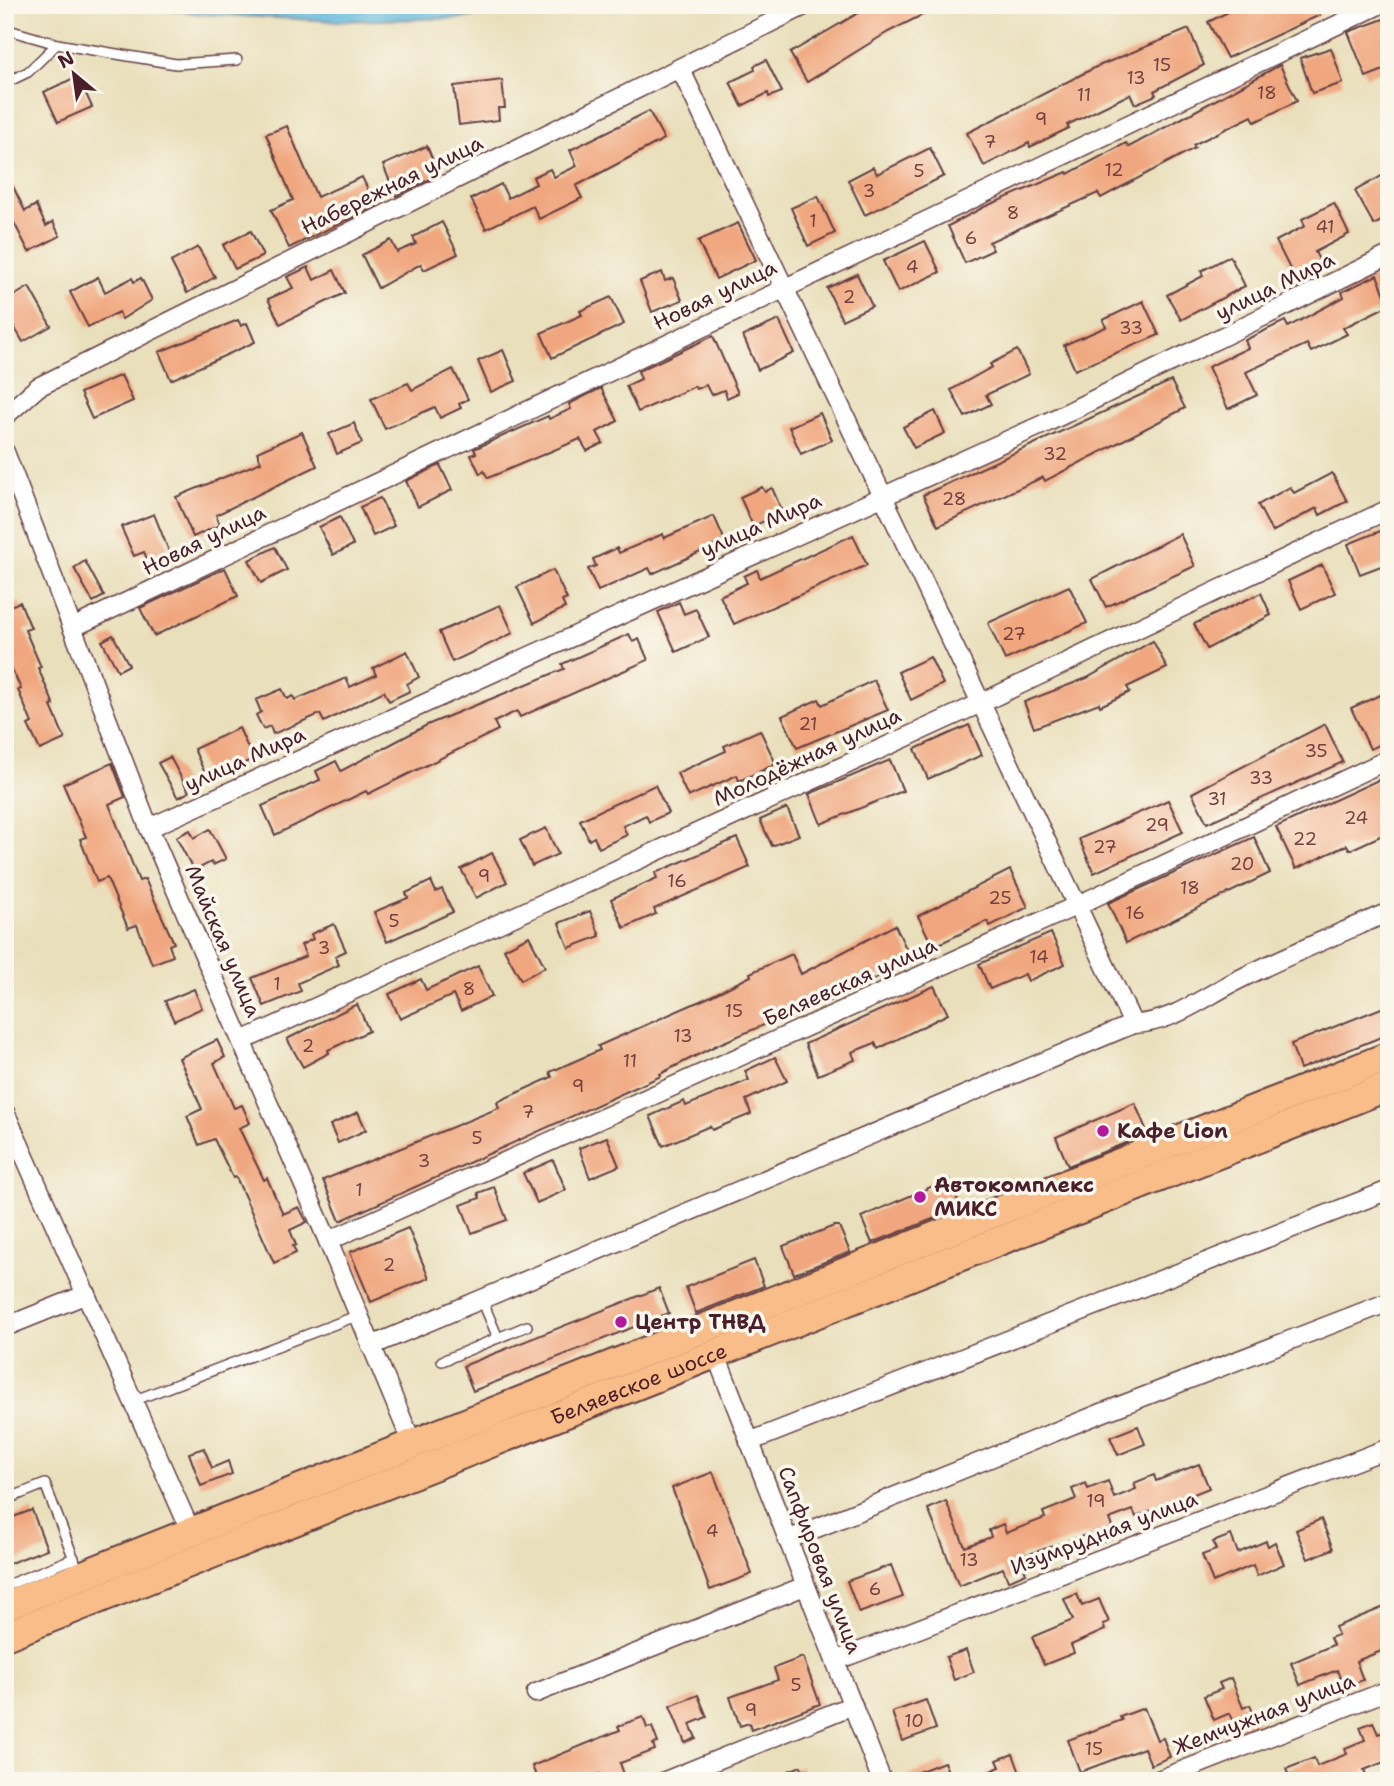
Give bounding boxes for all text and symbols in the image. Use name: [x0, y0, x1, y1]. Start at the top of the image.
north arrow: [38, 38, 108, 108]
text: N: [53, 45, 79, 74]
house number: 15: [1153, 53, 1171, 77]
house number: 13: [1126, 66, 1146, 90]
house number: 18: [1257, 81, 1277, 105]
house number: 11: [1077, 83, 1091, 107]
house number: 9: [1035, 107, 1047, 131]
street label: Набережная улица: [296, 129, 488, 241]
house number: 7: [984, 130, 996, 154]
house number: 12: [1104, 158, 1124, 182]
house number: 5: [913, 159, 925, 183]
house number: 3: [863, 179, 875, 203]
house number: 8: [1007, 201, 1019, 225]
house number: 1: [809, 209, 817, 233]
house number: 41: [1315, 215, 1335, 239]
house number: 6: [965, 226, 977, 250]
street label: улица Мира: [1211, 245, 1339, 327]
street label: Новая улица: [649, 253, 781, 337]
house number: 4: [906, 255, 918, 279]
house number: 2: [843, 285, 855, 309]
house number: 33: [1119, 316, 1143, 340]
house number: 32: [1043, 442, 1067, 466]
street label: улица Мира: [696, 486, 826, 564]
house number: 28: [942, 487, 966, 511]
street label: Новая улица: [138, 498, 270, 582]
house number: 27: [1002, 622, 1026, 646]
street label: Молодёжная улица: [708, 701, 906, 813]
house number: 21: [798, 712, 818, 736]
street label: улица Мира: [180, 720, 310, 798]
house number: 35: [1304, 739, 1328, 763]
house number: 33: [1249, 766, 1273, 790]
house number: 31: [1207, 787, 1227, 811]
house number: 24: [1344, 806, 1368, 830]
house number: 29: [1145, 813, 1169, 837]
house number: 22: [1293, 827, 1317, 851]
house number: 27: [1093, 835, 1117, 859]
house number: 20: [1230, 852, 1254, 876]
street label: Майская улица: [178, 860, 268, 1022]
house number: 9: [478, 864, 490, 888]
house number: 16: [667, 869, 687, 893]
house number: 18: [1180, 876, 1200, 900]
house number: 25: [988, 886, 1012, 910]
house number: 16: [1125, 901, 1145, 925]
house number: 5: [388, 909, 400, 933]
street label: Беляевская улица: [759, 931, 941, 1033]
house number: 3: [318, 936, 330, 960]
house number: 14: [1029, 945, 1049, 969]
house number: 1: [273, 972, 281, 996]
house number: 8: [463, 977, 475, 1001]
house number: 15: [725, 999, 743, 1023]
house number: 13: [673, 1024, 693, 1048]
house number: 2: [302, 1034, 314, 1058]
house number: 11: [623, 1049, 637, 1073]
house number: 9: [572, 1074, 584, 1098]
house number: 7: [522, 1100, 534, 1124]
place label: Кафе Lion: [1117, 1117, 1228, 1145]
marker: Кафе Lion: [1095, 1123, 1111, 1139]
house number: 5: [471, 1126, 483, 1150]
house number: 3: [418, 1149, 430, 1173]
place label: Автокомплекс МИКС: [934, 1171, 1094, 1223]
house number: 1: [355, 1178, 363, 1202]
marker: Автокомплекс МИКС: [912, 1189, 928, 1205]
house number: 2: [383, 1253, 395, 1277]
place label: Центр ТНВД: [635, 1308, 766, 1336]
marker: Центр ТНВД: [613, 1314, 629, 1330]
street label: Беляевское шоссе: [546, 1336, 731, 1432]
street label: Сапфировая улица: [771, 1462, 869, 1658]
street label: Изумрудная улица: [1007, 1484, 1201, 1582]
house number: 19: [1086, 1489, 1106, 1513]
house number: 4: [706, 1519, 718, 1543]
house number: 13: [959, 1548, 979, 1572]
house number: 6: [869, 1577, 881, 1601]
street label: Жемчужная улица: [1169, 1666, 1359, 1762]
house number: 5: [790, 1673, 802, 1697]
house number: 9: [745, 1698, 757, 1722]
house number: 10: [904, 1709, 924, 1733]
house number: 15: [1085, 1737, 1103, 1761]

